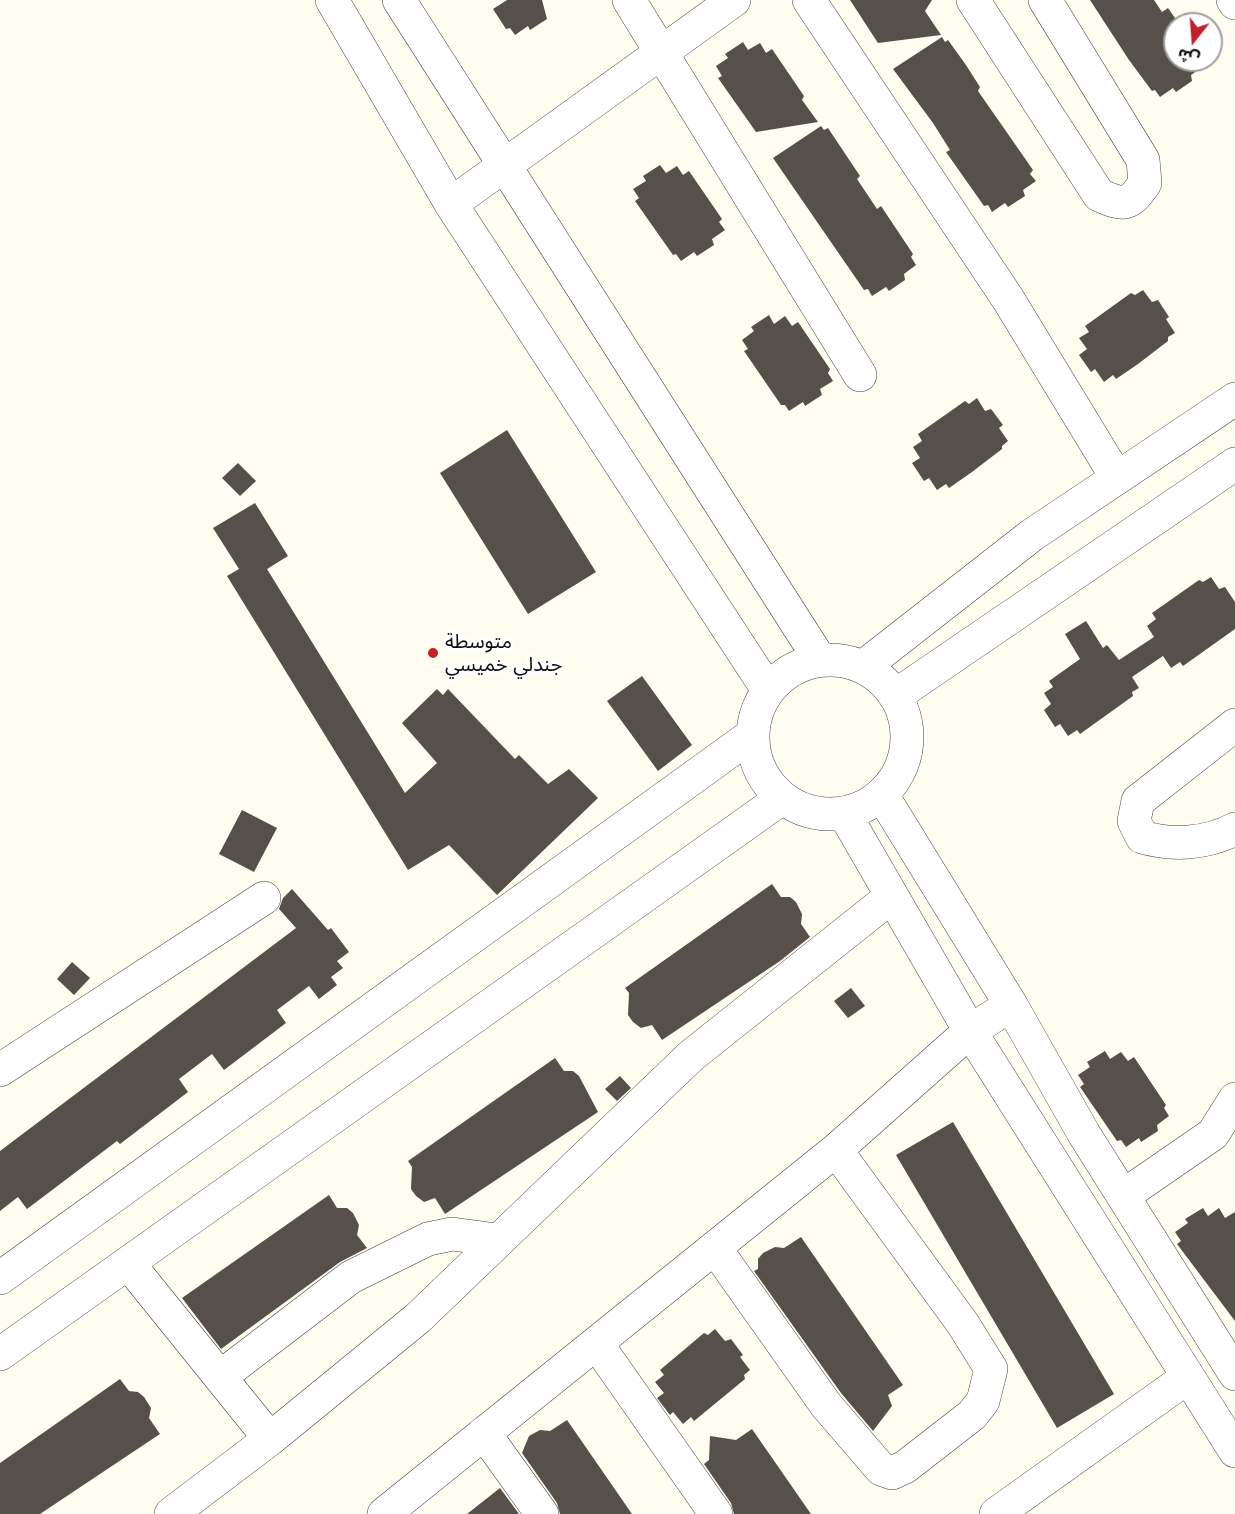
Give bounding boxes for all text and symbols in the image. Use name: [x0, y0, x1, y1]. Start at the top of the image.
north arrow: [1163, 12, 1223, 72]
text: ش: [1175, 45, 1202, 70]
place label: متوسطة جندلي خميسي: [445, 630, 562, 677]
marker: متوسطة جندلي خميسي: [426, 646, 440, 660]

